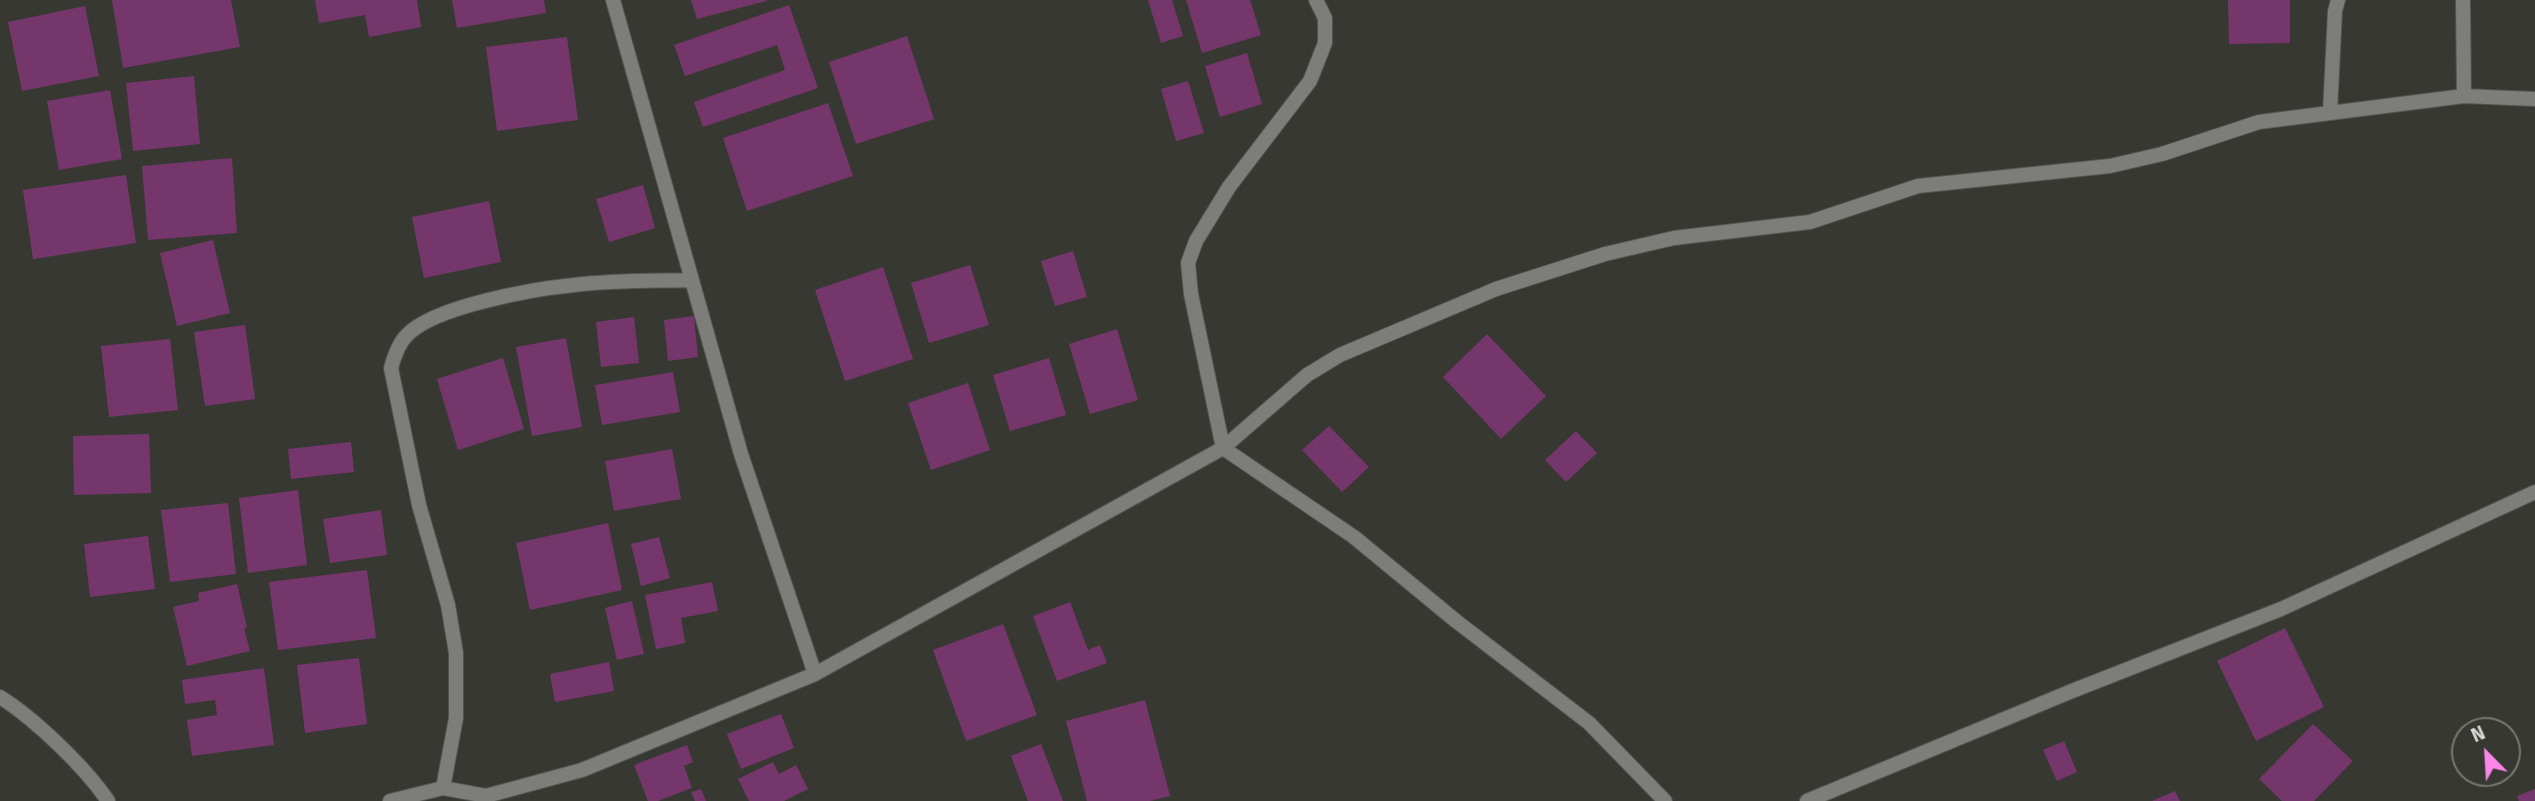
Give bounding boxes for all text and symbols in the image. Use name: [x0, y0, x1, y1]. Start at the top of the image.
north arrow: [2451, 717, 2521, 787]
text: N: [2468, 721, 2488, 747]

